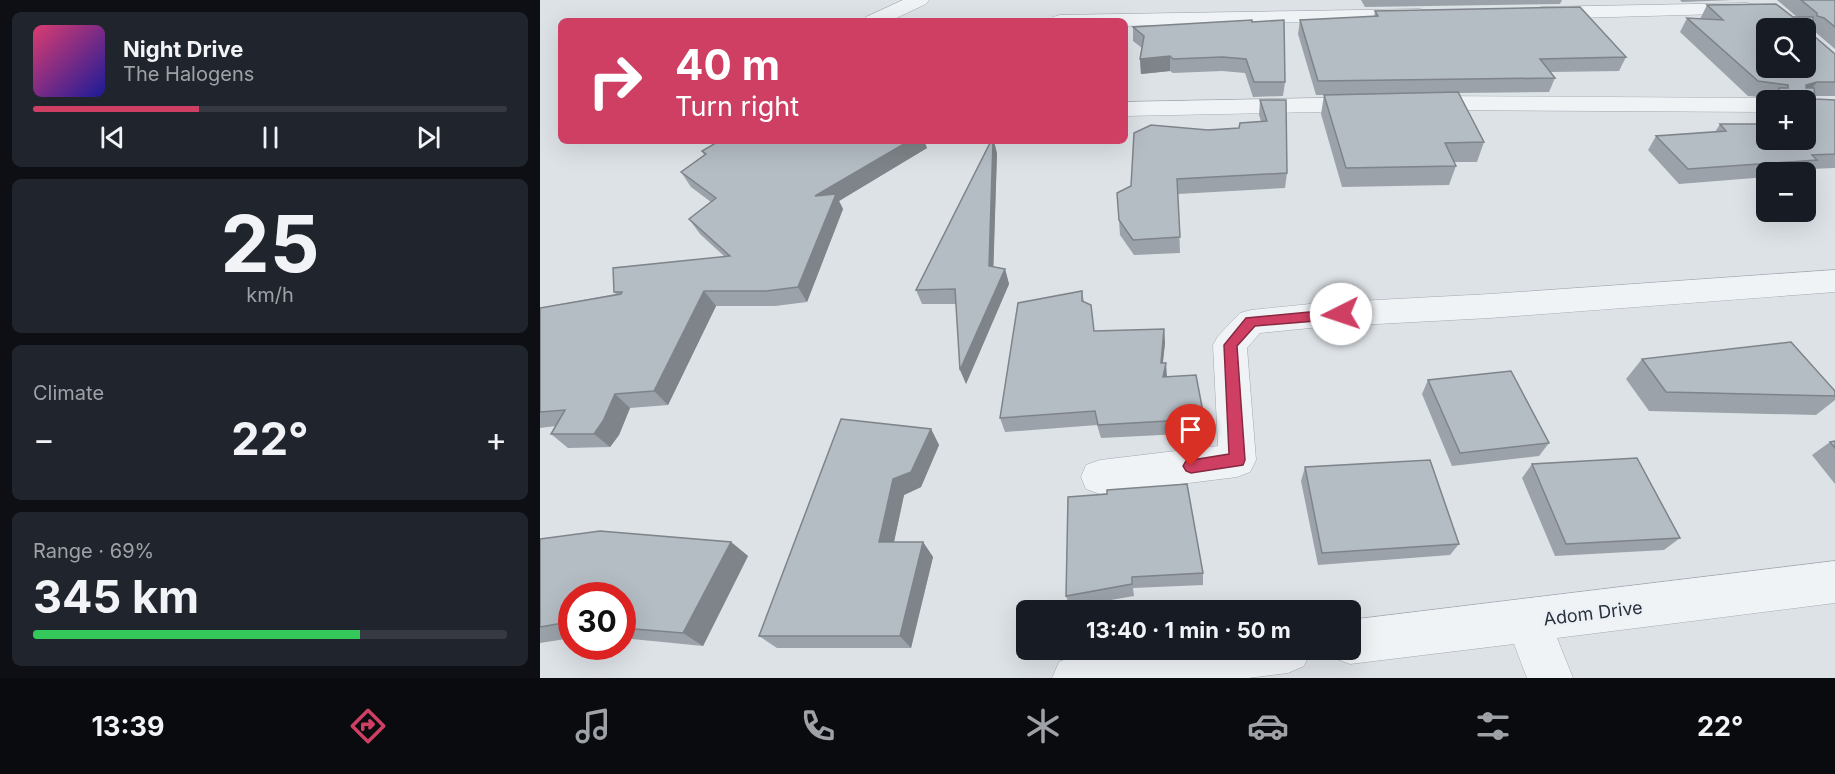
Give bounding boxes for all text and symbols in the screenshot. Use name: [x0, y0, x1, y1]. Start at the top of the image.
map controls: [1756, 18, 1816, 222]
button: search: [1756, 18, 1816, 78]
text: Night Drive: [123, 36, 243, 62]
text: 40 m: [675, 39, 780, 90]
icon: right: [576, 42, 654, 120]
text: The Halogens: [123, 62, 254, 86]
text: Turn right: [675, 90, 799, 123]
button: +: [1756, 90, 1816, 150]
icon: previous: [96, 121, 129, 154]
icon: pause: [254, 121, 287, 154]
icon: next: [412, 121, 445, 154]
button: −: [1756, 162, 1816, 222]
text: 25: [221, 196, 320, 291]
position arrow: [1309, 282, 1373, 346]
text: km/h: [246, 283, 294, 307]
text: Climate: [33, 381, 104, 405]
pin: [1165, 404, 1216, 466]
text: 22°: [231, 411, 309, 466]
icon: arrive: [1174, 413, 1207, 446]
text: −: [33, 419, 55, 459]
text: +: [485, 419, 507, 459]
text: Range · 69%: [33, 539, 154, 563]
text: 345 km: [33, 569, 199, 624]
speed limit sign: 30: [558, 582, 636, 660]
street label: Adom Drive: [1542, 597, 1644, 629]
text: 13:40 · 1 min · 50 m: [1086, 617, 1291, 643]
icon: directions: [347, 705, 389, 747]
icon: music: [572, 705, 614, 747]
icon: phone: [797, 705, 839, 747]
icon: climate: [1022, 705, 1064, 747]
icon: car: [1247, 705, 1289, 747]
icon: filters: [1472, 705, 1514, 747]
text: 13:39: [91, 710, 165, 743]
text: 22°: [1697, 710, 1744, 743]

